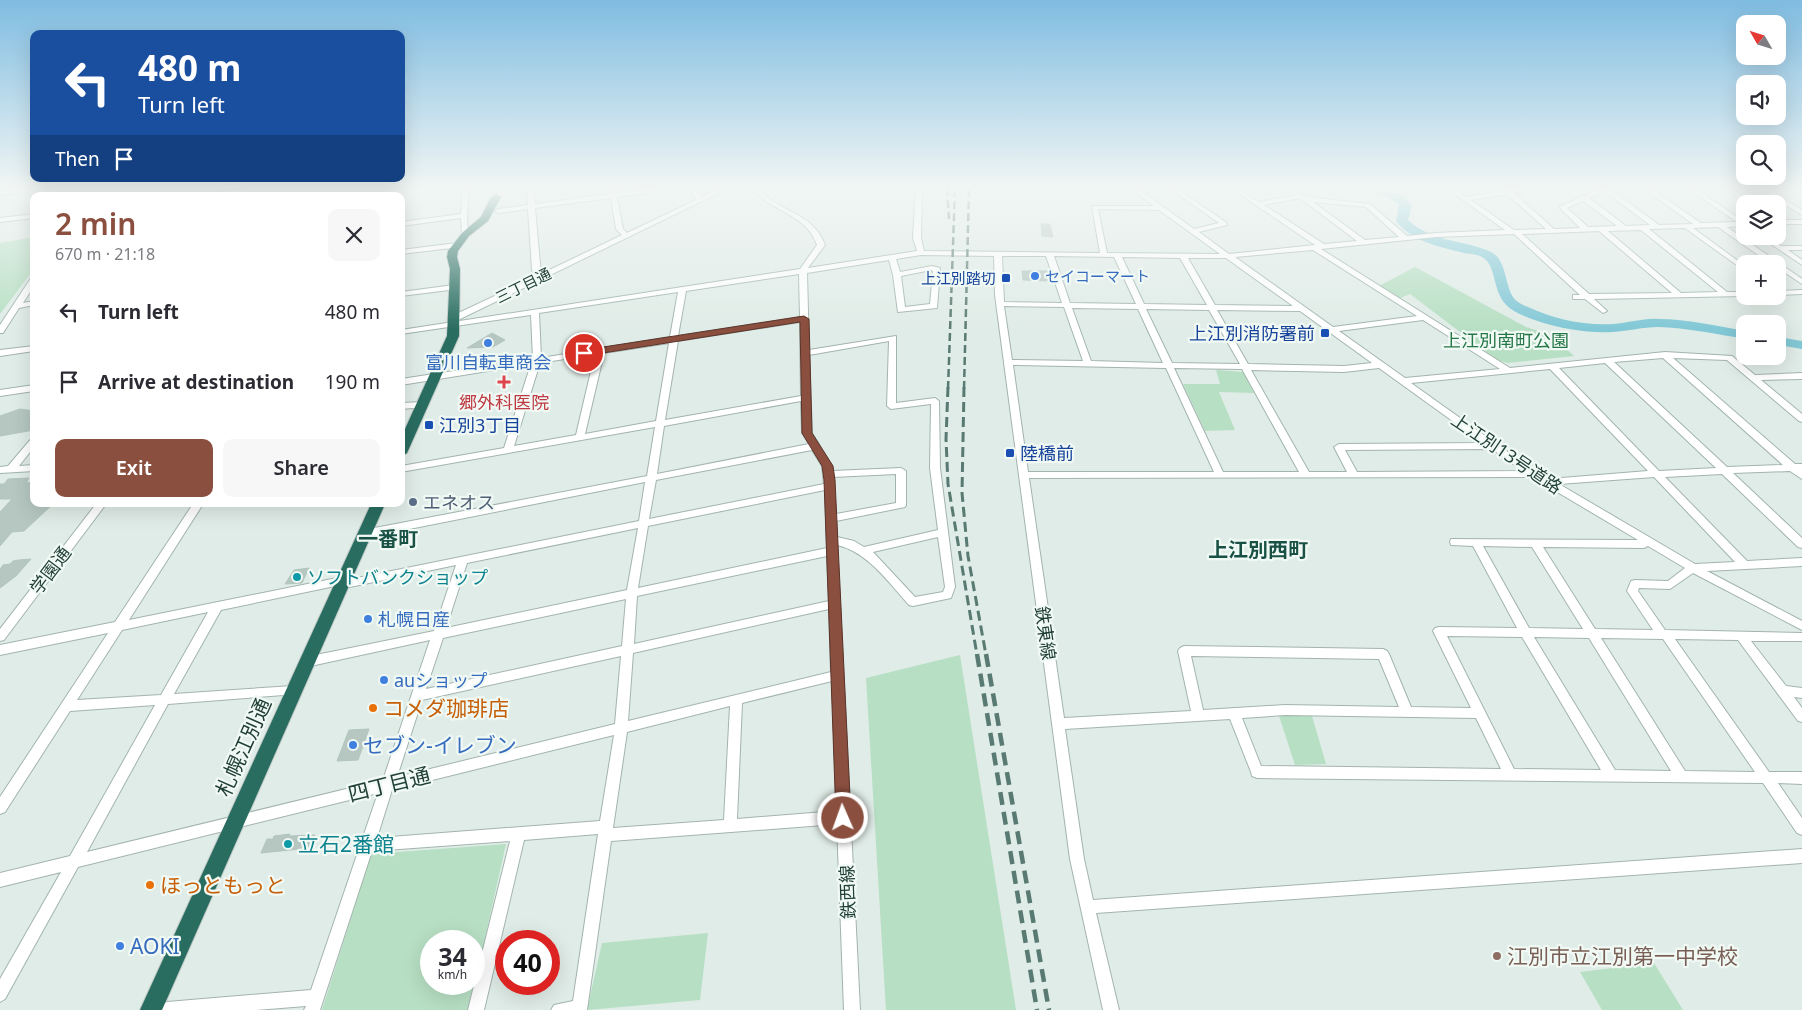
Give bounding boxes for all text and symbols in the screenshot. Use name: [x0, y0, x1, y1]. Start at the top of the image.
north arrow: [1736, 15, 1786, 65]
map controls: [1736, 15, 1786, 365]
text: 480 m: [138, 44, 241, 91]
icon: left: [55, 50, 120, 115]
button: sound: [1736, 75, 1786, 125]
text: Turn left: [138, 89, 225, 119]
button: search: [1736, 135, 1786, 185]
icon: arrive: [110, 145, 138, 173]
text: Then: [55, 146, 100, 172]
button: layers: [1736, 195, 1786, 245]
text: 2 min: [55, 203, 136, 244]
button: close: [328, 209, 380, 261]
text: 670 m · 21:18: [55, 243, 155, 265]
button: +: [1736, 255, 1786, 305]
street label: 三丁目通: [492, 263, 554, 307]
place label: セイコーマート: [1045, 266, 1150, 286]
place label: 上江別踏切: [921, 268, 996, 288]
marker: セイコーマート: [1029, 270, 1041, 282]
marker: 上江別踏切: [1000, 272, 1012, 284]
icon: left: [55, 298, 83, 326]
text: Turn left: [98, 299, 179, 325]
text: 480 m: [325, 299, 380, 325]
button: −: [1736, 315, 1786, 365]
place label: 上江別消防署前: [1189, 321, 1315, 345]
marker: 上江別消防署前: [1319, 327, 1331, 339]
park label: 上江別南町公園: [1443, 328, 1569, 352]
pin: [563, 332, 605, 374]
marker: 富川自転車商会: [482, 337, 494, 349]
icon: arrive: [570, 339, 598, 367]
place label: 富川自転車商会: [425, 350, 551, 374]
icon: arrive: [55, 368, 83, 396]
text: Arrive at destination: [98, 369, 294, 395]
text: 190 m: [325, 369, 380, 395]
marker: 郷外科医院: [497, 375, 511, 389]
place label: 郷外科医院: [459, 390, 549, 414]
street label: 上江別13号道路: [1447, 407, 1567, 499]
place label: 江別3丁目: [439, 413, 521, 437]
marker: 江別3丁目: [423, 419, 435, 431]
button: Exit: [55, 439, 213, 497]
button: Share: [223, 439, 380, 497]
place label: 陸橋前: [1020, 441, 1074, 465]
marker: 陸橋前: [1004, 447, 1016, 459]
place label: エネオス: [423, 490, 495, 514]
marker: エネオス: [407, 496, 419, 508]
district label: 一番町: [358, 525, 418, 552]
district label: 上江別西町: [1208, 536, 1308, 563]
street label: 学園通: [24, 541, 76, 599]
place label: ソフトバンクショップ: [307, 565, 488, 589]
marker: ソフトバンクショップ: [291, 571, 303, 583]
street label: 鉄東線: [1030, 605, 1062, 661]
place label: 札幌日産: [378, 607, 450, 631]
marker: 札幌日産: [362, 613, 374, 625]
place label: auショップ: [394, 668, 487, 692]
marker: auショップ: [378, 674, 390, 686]
street label: 札幌江別通: [209, 693, 277, 801]
place label: コメダ珈琲店: [383, 694, 509, 722]
marker: コメダ珈琲店: [367, 702, 379, 714]
place label: セブン-イレブン: [363, 731, 517, 759]
marker: セブン-イレブン: [347, 739, 359, 751]
street label: 四丁目通: [345, 760, 433, 808]
position arrow: [816, 791, 868, 843]
place label: 立石2番館: [298, 830, 394, 858]
marker: 立石2番館: [282, 838, 294, 850]
street label: 鉄西線: [834, 865, 860, 919]
place label: ほっともっと: [160, 871, 286, 899]
marker: ほっともっと: [144, 879, 156, 891]
speed limit sign: 40: [495, 930, 560, 995]
place label: AOKI: [130, 932, 180, 960]
text: 34: [438, 939, 467, 973]
marker: AOKI: [114, 940, 126, 952]
place label: 江別市立江別第一中学校: [1507, 942, 1738, 970]
marker: 江別市立江別第一中学校: [1491, 950, 1503, 962]
text: km/h: [438, 966, 467, 983]

